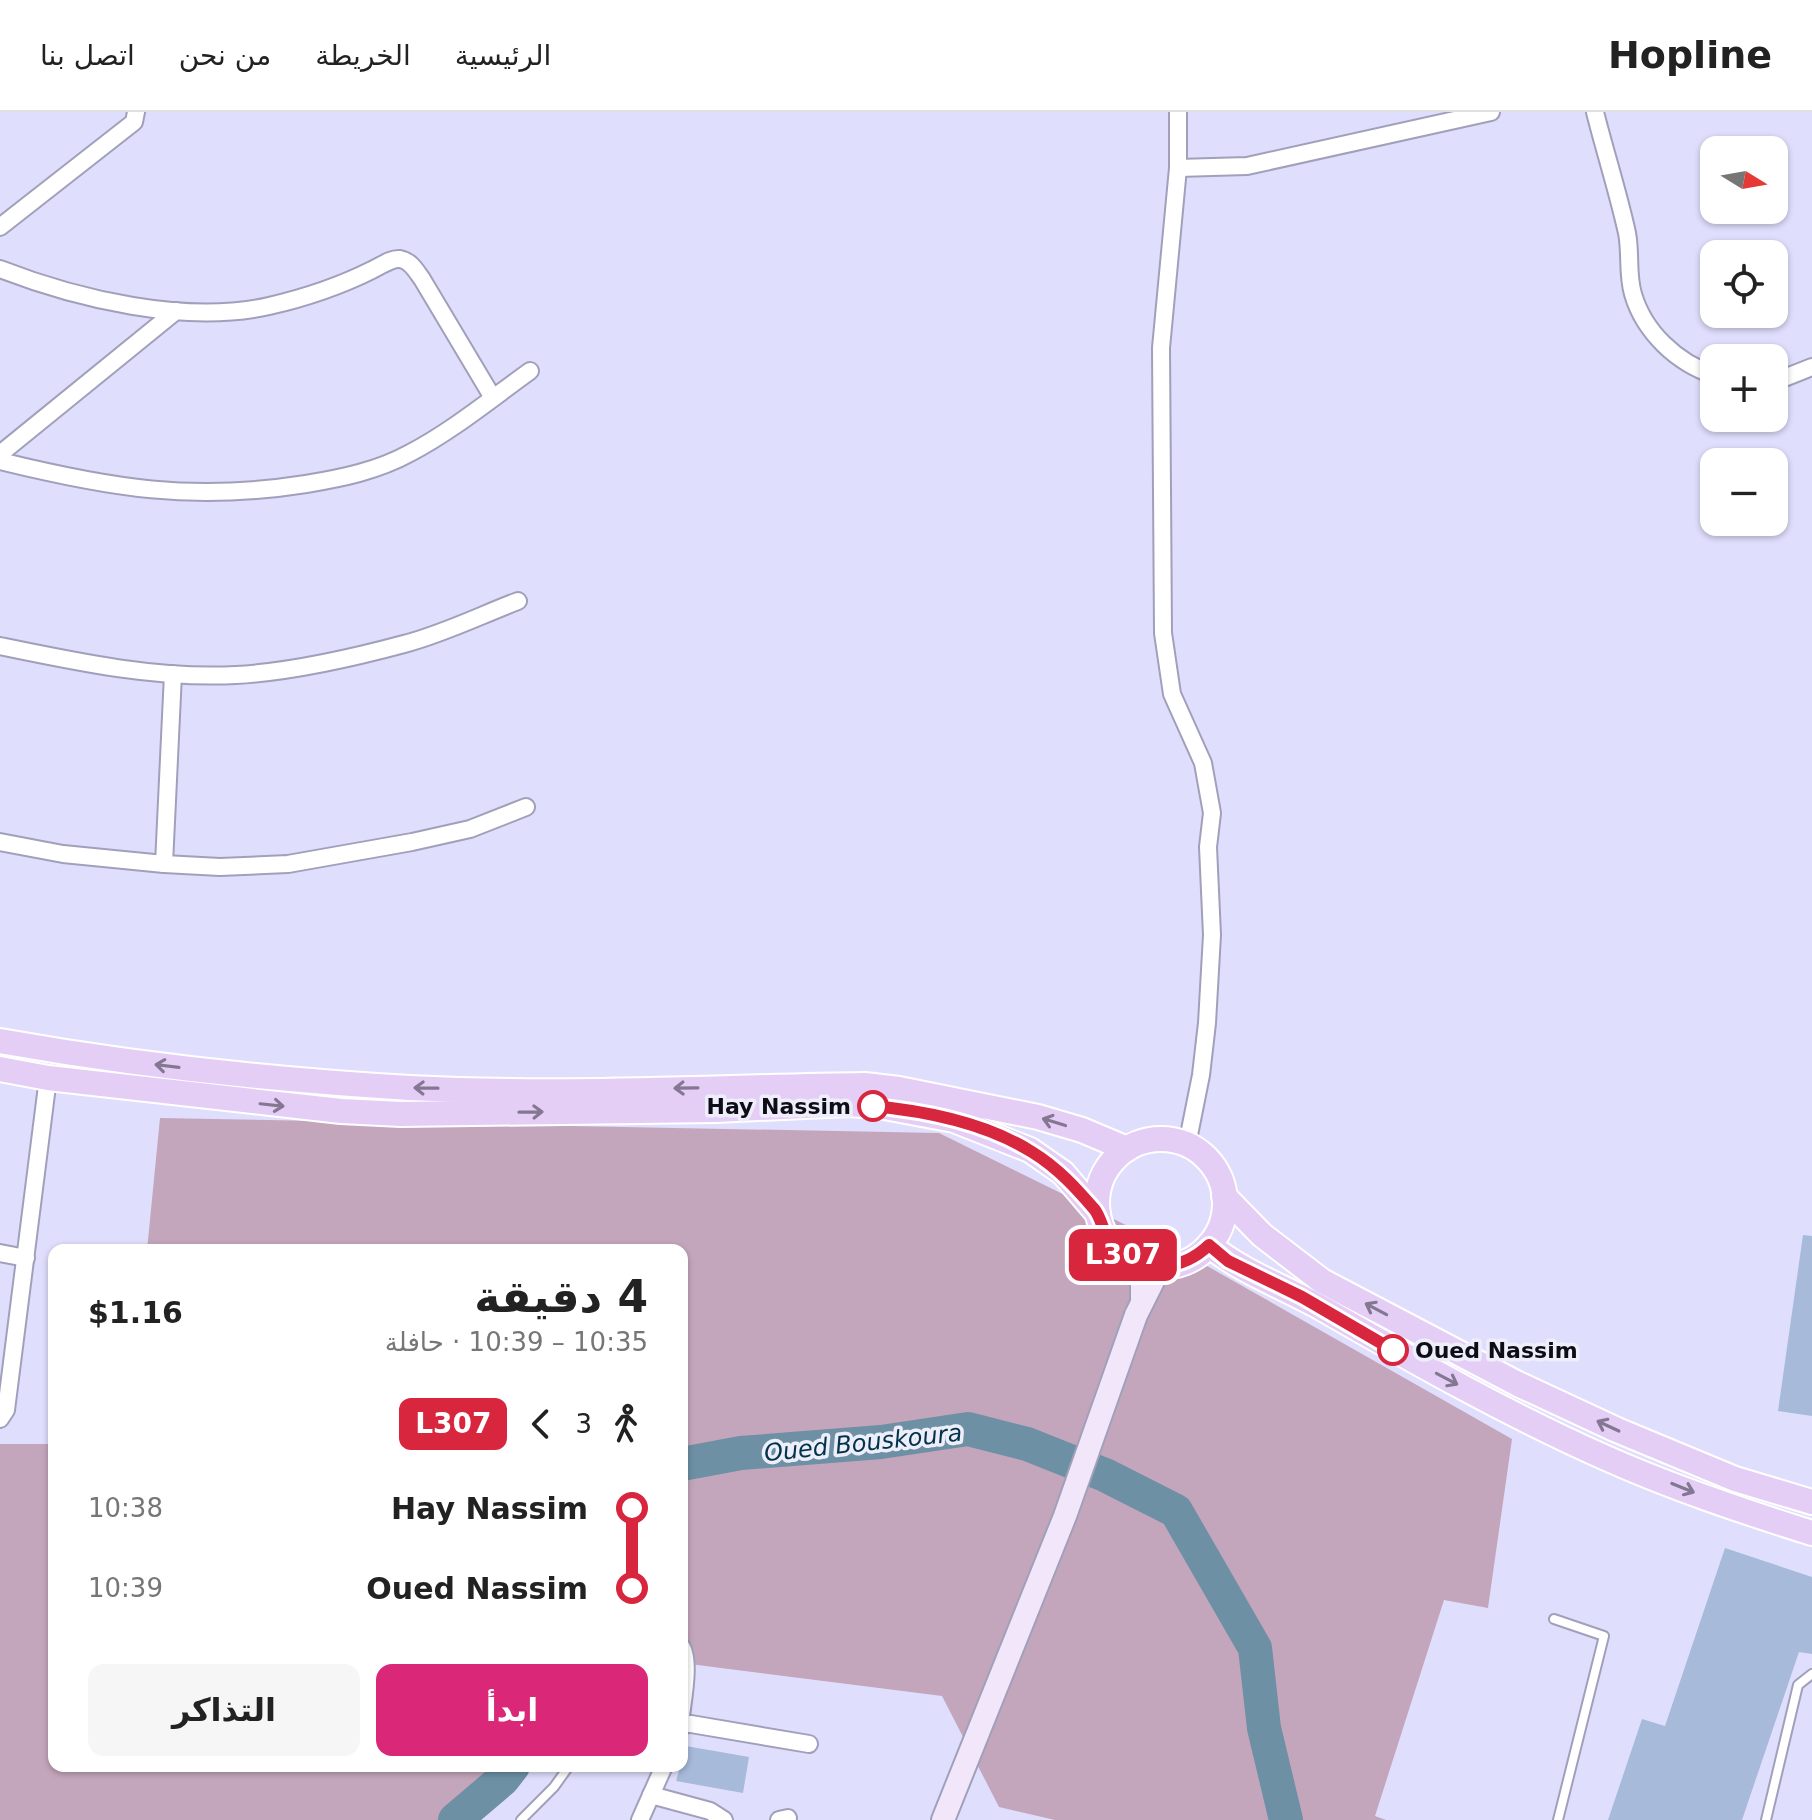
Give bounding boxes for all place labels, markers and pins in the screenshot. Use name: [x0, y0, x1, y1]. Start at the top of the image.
marker: Hay Nassim: [858, 1091, 888, 1121]
place label: Hay Nassim: [707, 1094, 851, 1119]
marker: Oued Nassim: [1378, 1335, 1408, 1365]
place label: Oued Nassim: [1415, 1338, 1578, 1363]

